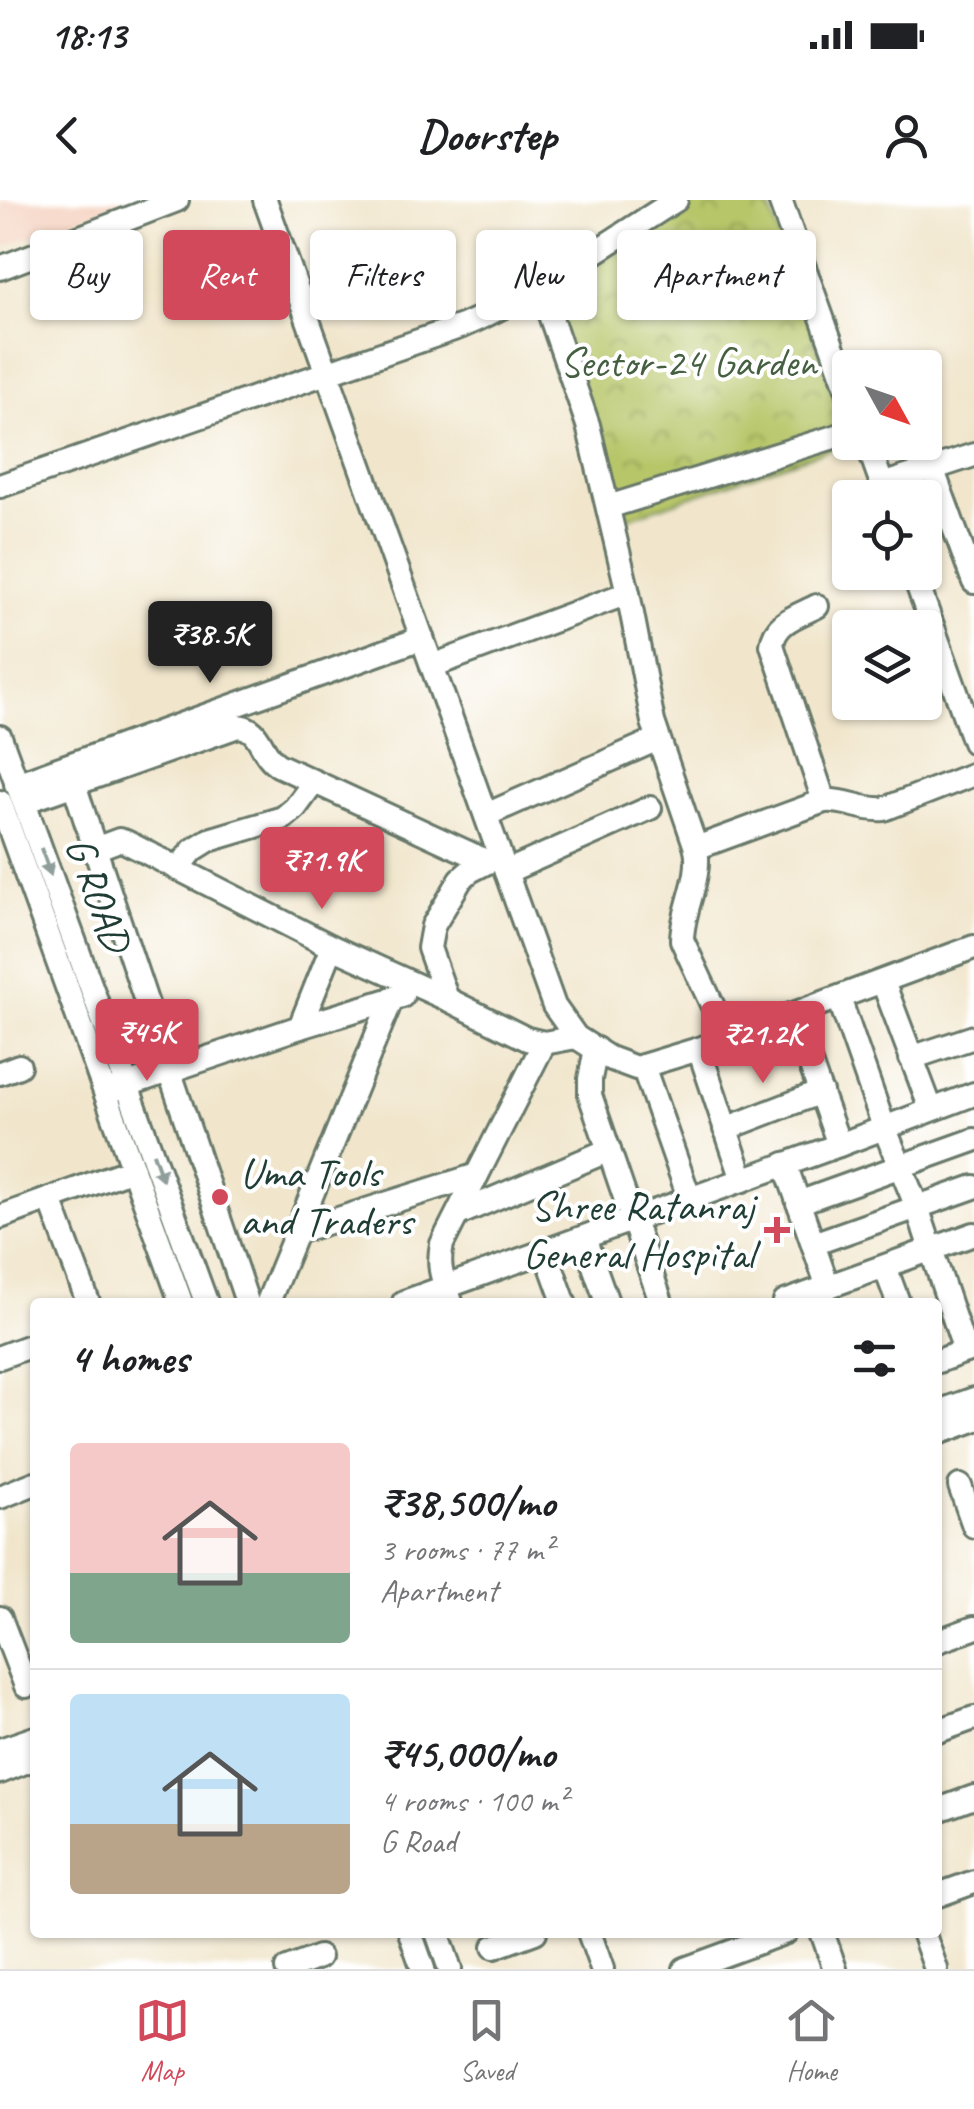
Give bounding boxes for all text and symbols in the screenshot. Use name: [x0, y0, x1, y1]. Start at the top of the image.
text: 18:13: [50, 12, 126, 59]
text: Doorstep: [418, 107, 556, 164]
icon: back: [40, 108, 95, 163]
icon: person: [879, 108, 934, 163]
chip: Buy: [30, 230, 143, 320]
chip: Rent: [163, 230, 290, 320]
chip: Filters: [310, 230, 456, 320]
chip: New: [476, 230, 597, 320]
chip: Apartment: [617, 230, 816, 320]
park label: Sector-24 Garden: [560, 336, 818, 389]
north arrow: [832, 350, 942, 460]
map controls: [832, 350, 942, 720]
button: locate: [832, 480, 942, 590]
pin: ₹38.5K: [129, 601, 291, 686]
button: layers: [832, 610, 942, 720]
text: ₹38.5K: [170, 613, 250, 654]
pin: ₹71.9K: [241, 827, 403, 912]
street label: G ROAD: [53, 830, 144, 962]
text: ₹71.9K: [282, 839, 362, 880]
one-way arrow: [39, 847, 54, 877]
pin: ₹45K: [88, 999, 206, 1084]
pin: ₹21.2K: [682, 1001, 844, 1086]
text: ₹45K: [118, 1011, 176, 1052]
text: ₹21.2K: [723, 1013, 803, 1054]
place label: Uma Tools and Traders: [240, 1147, 416, 1248]
one-way arrow: [151, 1152, 166, 1182]
place label: Shree Ratanraj General Hospital: [523, 1180, 761, 1281]
marker: Uma Tools and Traders: [209, 1186, 231, 1208]
marker: Shree Ratanraj General Hospital: [764, 1217, 790, 1243]
icon: filters: [847, 1331, 902, 1386]
text: 4 homes: [70, 1332, 189, 1385]
text: ₹38,500/mo: [380, 1476, 555, 1529]
icon: home: [150, 1483, 270, 1603]
text: 3 rooms · 77 m²: [380, 1529, 553, 1570]
text: Apartment: [380, 1570, 498, 1611]
text: ₹45,000/mo: [380, 1727, 555, 1780]
icon: home: [150, 1734, 270, 1854]
text: 4 rooms · 100 m²: [380, 1780, 567, 1821]
text: G Road: [380, 1821, 456, 1862]
tab: Map: [135, 1993, 190, 2088]
tab: Saved: [459, 1993, 514, 2088]
tab: Home: [784, 1993, 839, 2088]

